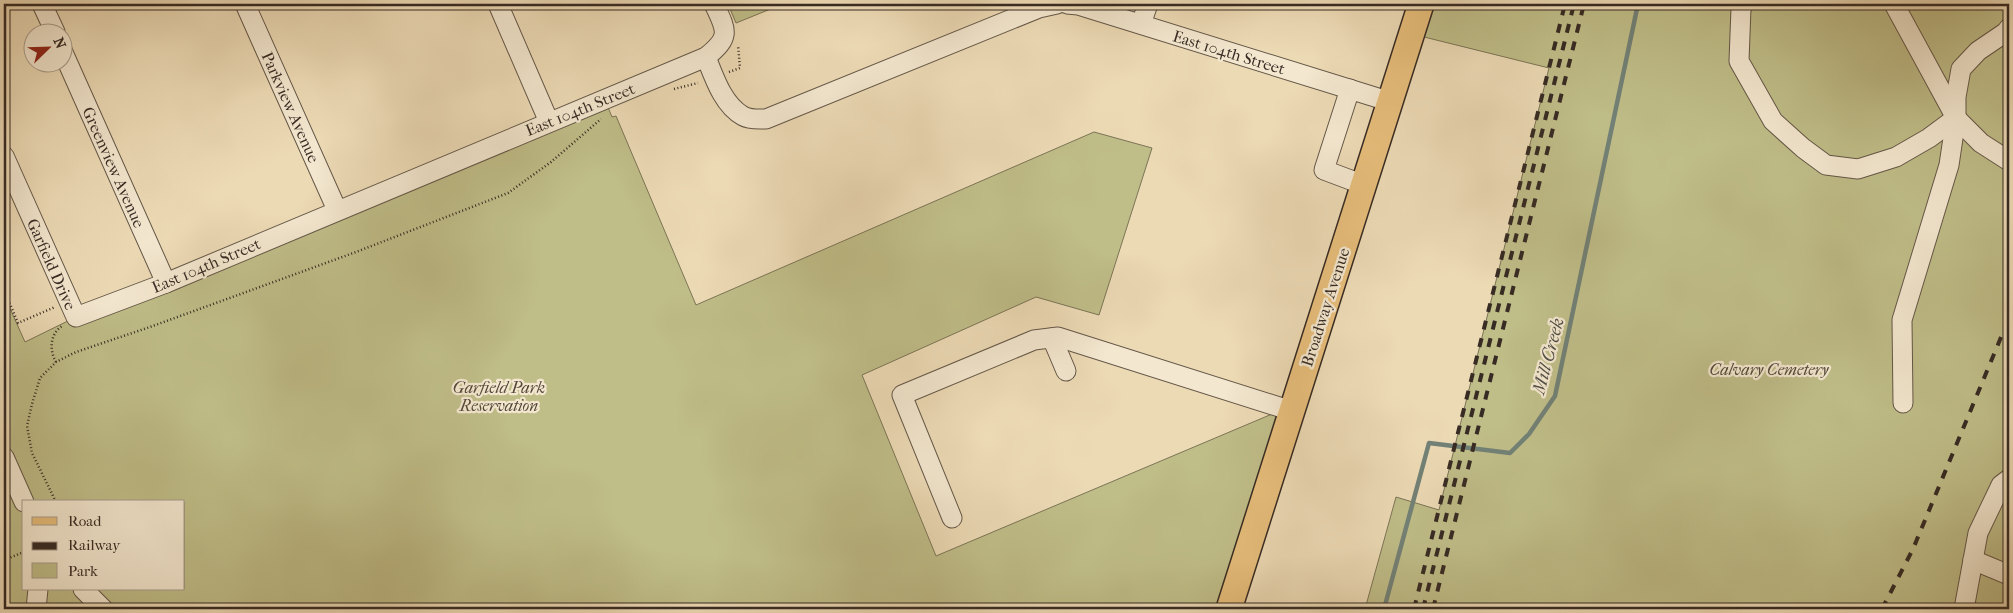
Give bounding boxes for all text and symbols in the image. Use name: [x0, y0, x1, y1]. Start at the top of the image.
north arrow: [22, 22, 72, 72]
street label: East 104th Street: [1170, 26, 1288, 79]
text: N: [50, 35, 70, 52]
street label: Parkview Avenue: [258, 49, 323, 166]
street label: East 104th Street: [523, 79, 638, 140]
street label: Greenview Avenue: [78, 104, 149, 231]
street label: Garfield Drive: [23, 216, 80, 313]
street label: East 104th Street: [149, 234, 264, 297]
street label: Broadway Avenue: [1297, 245, 1354, 369]
water label: Mill Creek: [1528, 316, 1569, 398]
park label: Calvary Cemetery: [1709, 360, 1829, 379]
park label: Garfield Park Reservation: [453, 378, 545, 415]
legend: [22, 500, 185, 590]
text: Road: [68, 512, 102, 530]
text: Railway: [68, 536, 121, 554]
text: Park: [68, 562, 98, 580]

